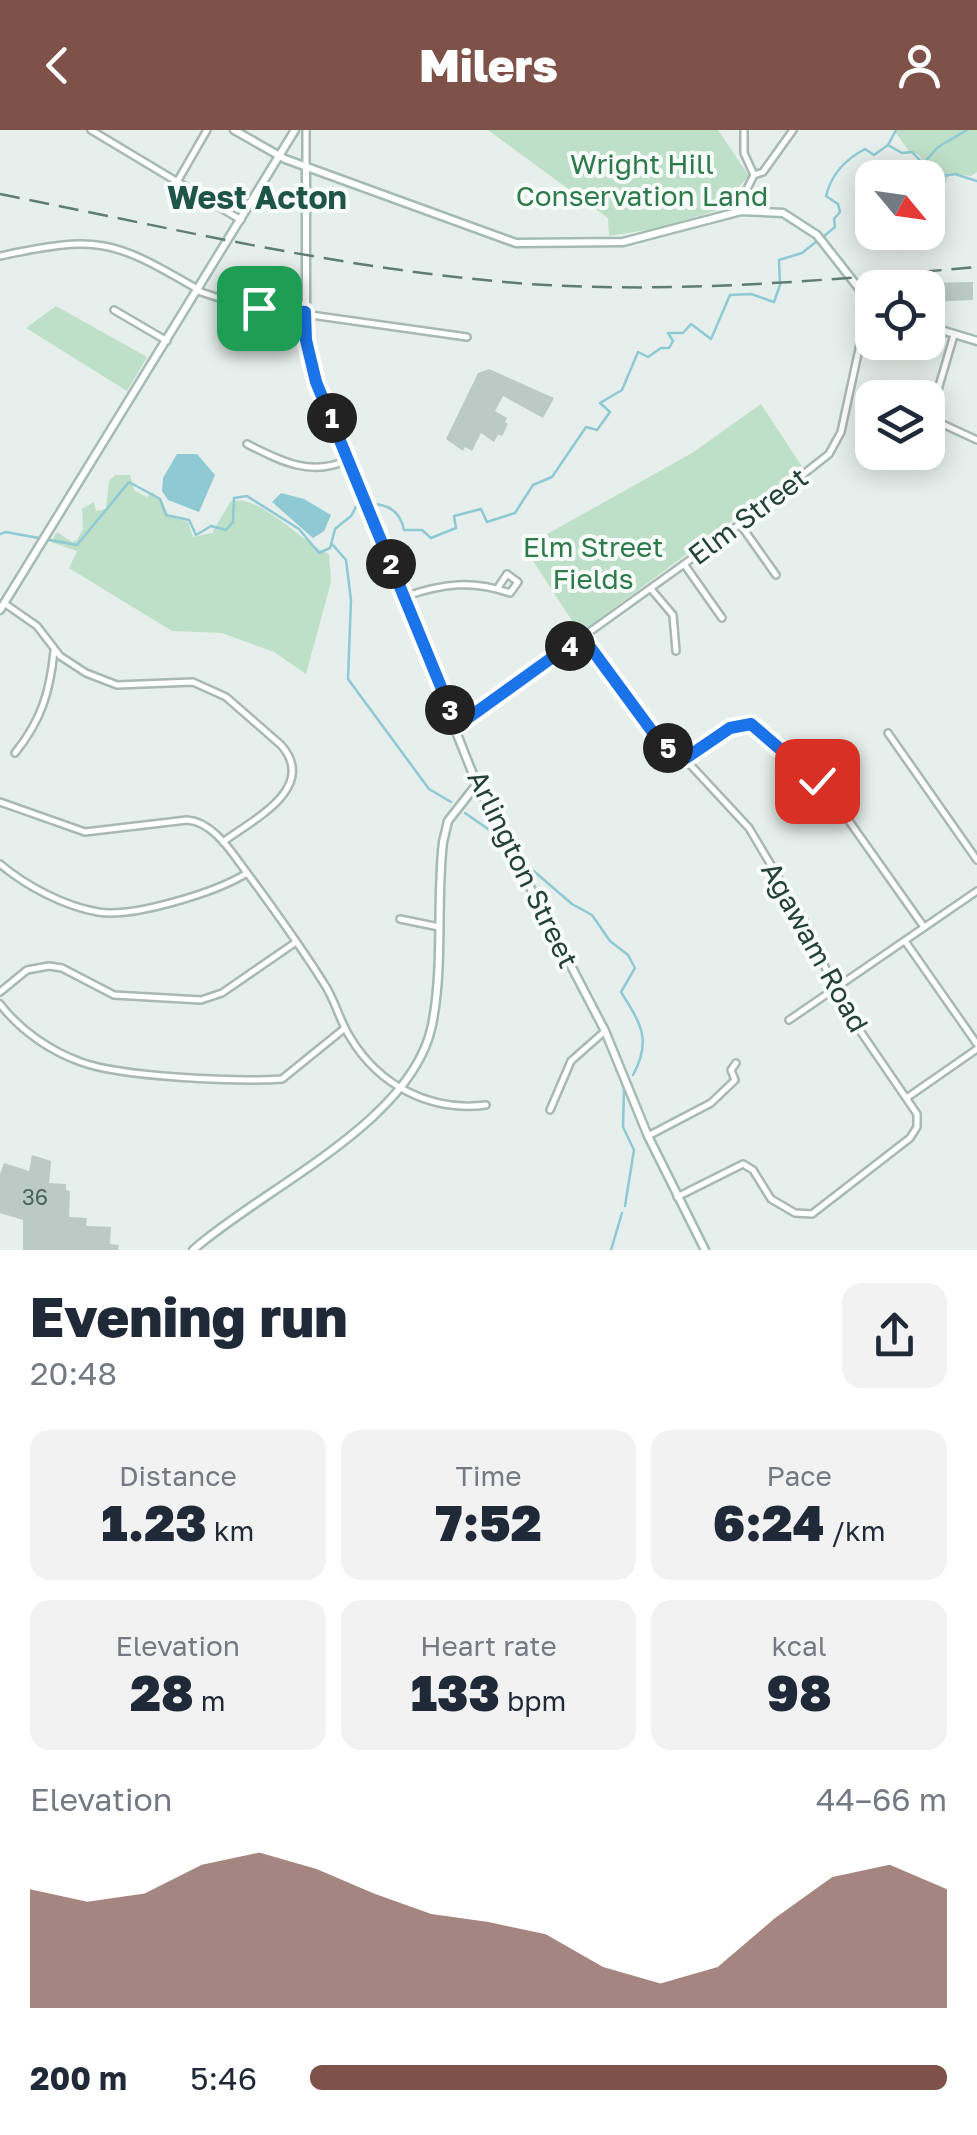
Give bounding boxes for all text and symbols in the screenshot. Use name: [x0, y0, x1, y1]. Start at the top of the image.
icon: back: [30, 38, 85, 93]
text: Milers: [419, 38, 558, 92]
icon: person: [892, 38, 947, 93]
park label: Wright Hill Conservation Land: [516, 147, 768, 212]
north arrow: [855, 160, 945, 250]
map controls: [855, 160, 945, 470]
district label: West Acton: [167, 178, 347, 216]
pin: [217, 266, 302, 351]
button: locate: [855, 270, 945, 360]
icon: arrive: [232, 281, 287, 336]
button: layers: [855, 380, 945, 470]
pin: 1: [307, 393, 357, 443]
text: 1: [325, 401, 339, 434]
street label: Elm Street: [682, 460, 814, 571]
park label: Elm Street Fields: [523, 530, 663, 595]
pin: 2: [366, 539, 416, 589]
text: 2: [382, 547, 400, 580]
pin: 4: [545, 621, 595, 671]
text: 4: [561, 629, 579, 662]
pin: 3: [425, 685, 475, 735]
text: 3: [441, 693, 459, 726]
pin: 5: [643, 723, 693, 773]
text: 5: [659, 731, 677, 764]
pin: [775, 739, 860, 824]
icon: check: [790, 754, 845, 809]
street label: Arlington Street: [461, 765, 586, 973]
street label: Agawam Road: [755, 856, 876, 1038]
house number: 36: [22, 1183, 48, 1210]
text: Evening run: [30, 1283, 348, 1349]
button: share: [842, 1283, 947, 1388]
text: 20:48: [30, 1354, 117, 1392]
text: Distance: [119, 1459, 237, 1492]
text: Time: [456, 1459, 521, 1492]
text: Pace: [766, 1459, 832, 1492]
text: 1.23: [101, 1492, 207, 1552]
text: 7:52: [435, 1492, 542, 1552]
text: 6:24: [713, 1492, 825, 1552]
text: km: [207, 1514, 254, 1547]
text: /km: [825, 1514, 886, 1547]
text: Elevation: [116, 1629, 240, 1662]
text: Heart rate: [420, 1629, 557, 1662]
text: kcal: [772, 1629, 827, 1662]
text: 28: [130, 1662, 194, 1722]
text: 133: [411, 1662, 500, 1722]
text: 98: [767, 1662, 832, 1722]
text: m: [194, 1684, 226, 1717]
text: bpm: [500, 1684, 566, 1717]
text: Elevation: [30, 1780, 172, 1818]
text: 44–66 m: [816, 1780, 947, 1818]
text: 200 m: [30, 2059, 127, 2097]
text: 5:46: [190, 2059, 257, 2097]

